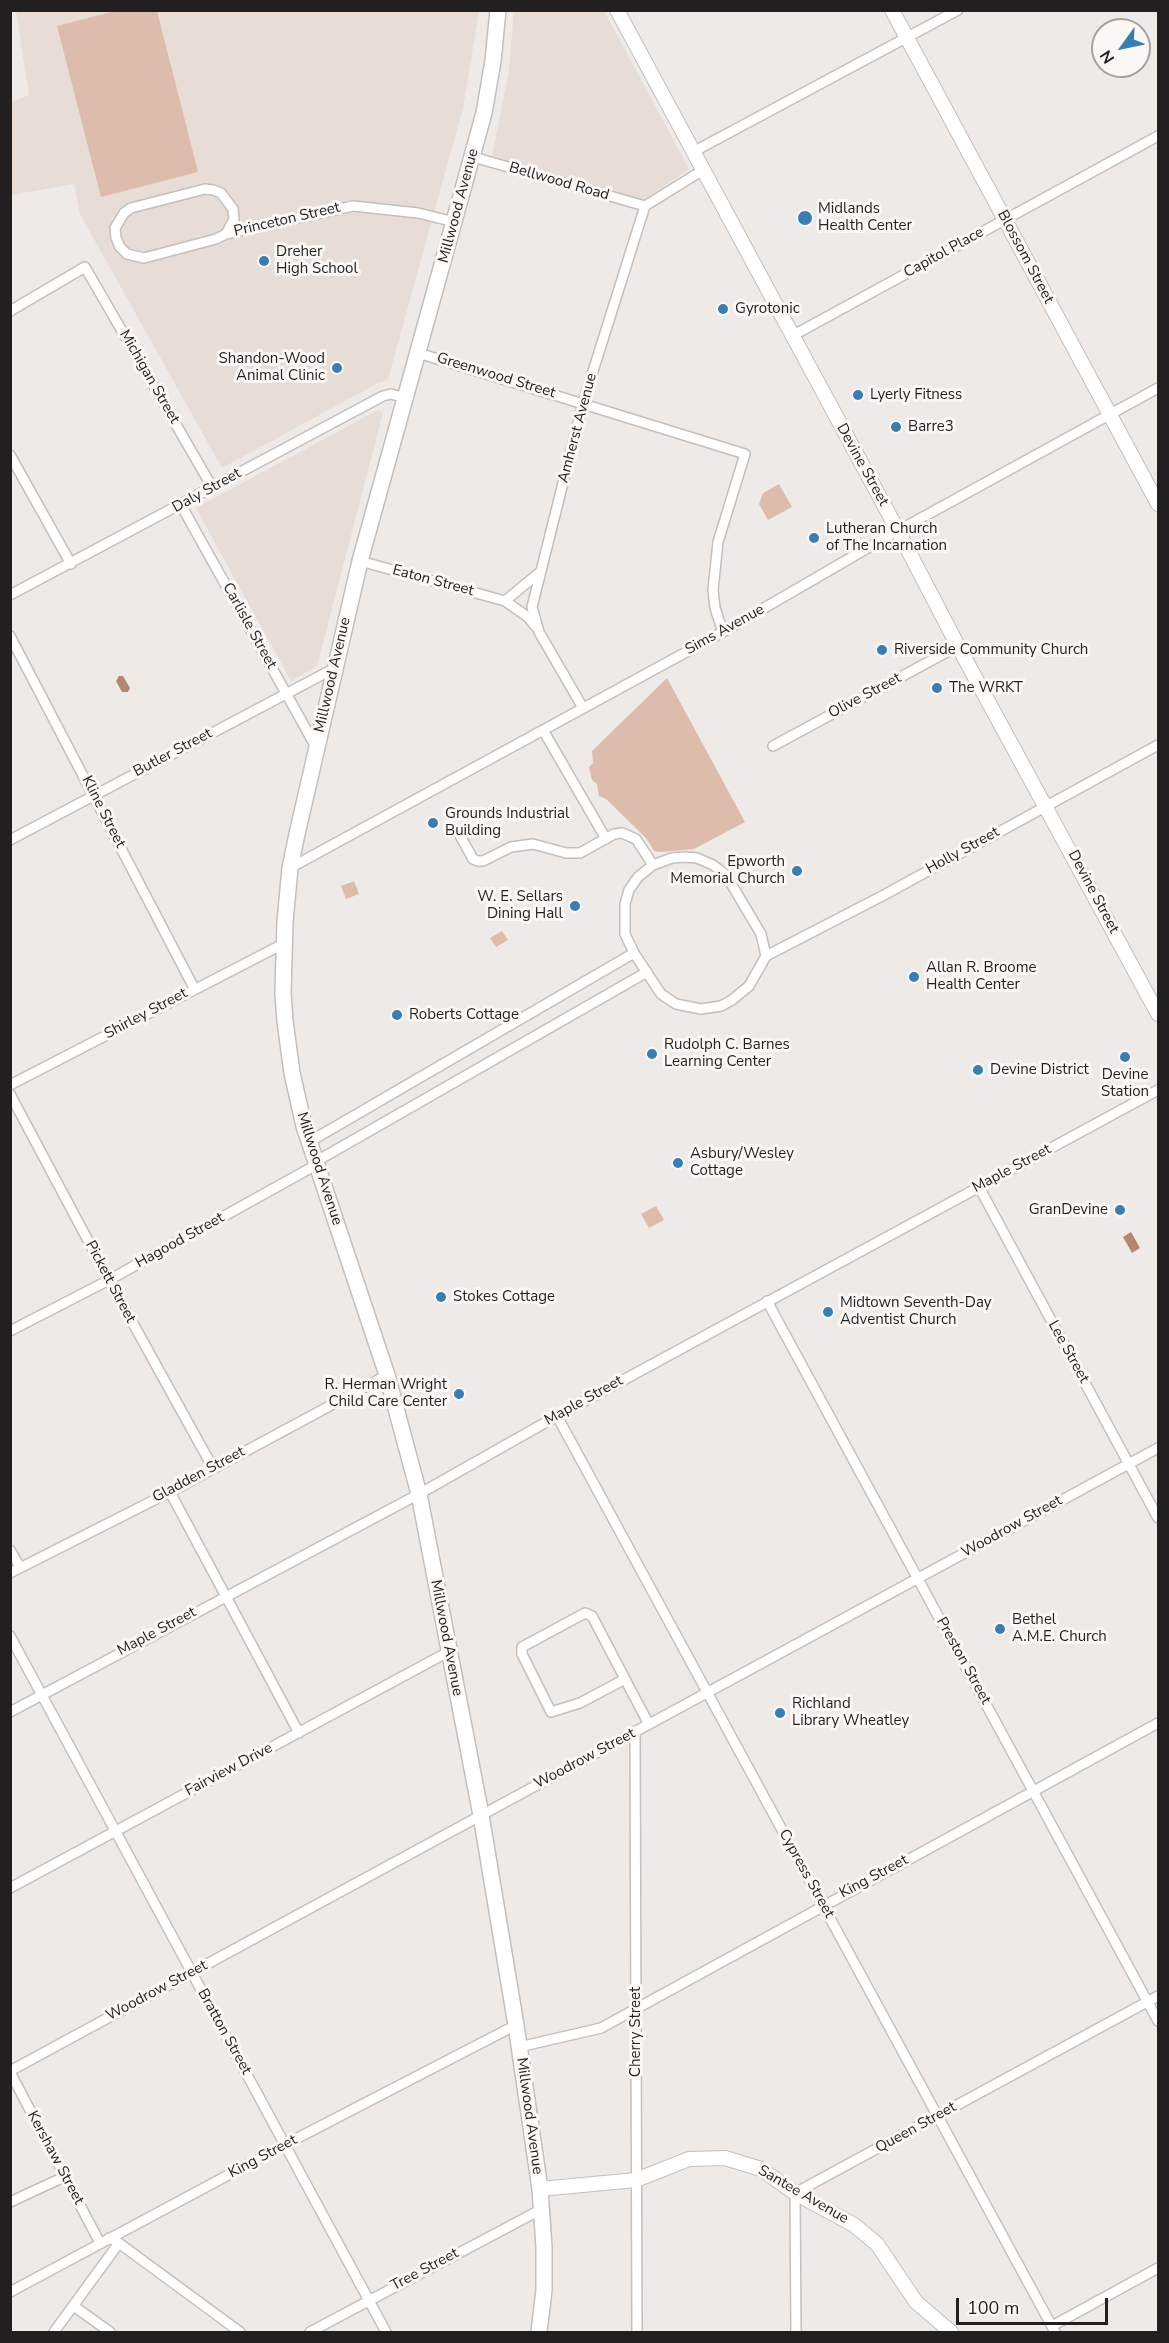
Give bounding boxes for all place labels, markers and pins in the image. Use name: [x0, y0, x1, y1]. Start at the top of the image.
place label: Midlands Health Center: [818, 200, 912, 235]
marker: Midlands Health Center: [796, 209, 814, 227]
place label: Dreher High School: [276, 243, 358, 278]
marker: Dreher High School: [257, 254, 271, 268]
place label: Gyrotonic: [735, 300, 800, 318]
marker: Gyrotonic: [716, 302, 730, 316]
place label: Shandon-Wood Animal Clinic: [218, 350, 325, 385]
marker: Shandon-Wood Animal Clinic: [330, 361, 344, 375]
place label: Lyerly Fitness: [870, 386, 962, 404]
marker: Lyerly Fitness: [851, 388, 865, 402]
place label: Barre3: [908, 418, 954, 436]
marker: Barre3: [889, 420, 903, 434]
place label: Lutheran Church of The Incarnation: [826, 520, 947, 555]
marker: Lutheran Church of The Incarnation: [807, 531, 821, 545]
place label: Riverside Community Church: [894, 641, 1088, 659]
marker: Riverside Community Church: [875, 643, 889, 657]
place label: The WRKT: [949, 679, 1023, 697]
marker: The WRKT: [930, 681, 944, 695]
place label: Grounds Industrial Building: [445, 805, 569, 840]
marker: Grounds Industrial Building: [426, 816, 440, 830]
place label: Epworth Memorial Church: [670, 853, 785, 888]
marker: Epworth Memorial Church: [790, 864, 804, 878]
place label: W. E. Sellars Dining Hall: [477, 888, 563, 923]
marker: W. E. Sellars Dining Hall: [568, 899, 582, 913]
place label: Allan R. Broome Health Center: [926, 959, 1036, 994]
marker: Allan R. Broome Health Center: [907, 970, 921, 984]
place label: Roberts Cottage: [409, 1006, 519, 1024]
marker: Roberts Cottage: [390, 1008, 404, 1022]
place label: Rudolph C. Barnes Learning Center: [664, 1036, 790, 1071]
marker: Rudolph C. Barnes Learning Center: [645, 1047, 659, 1061]
marker: Devine Station: [1118, 1050, 1132, 1064]
place label: Devine District: [990, 1061, 1089, 1079]
marker: Devine District: [971, 1063, 985, 1077]
place label: Devine Station: [1101, 1066, 1149, 1101]
place label: Asbury/Wesley Cottage: [690, 1145, 794, 1180]
marker: Asbury/Wesley Cottage: [671, 1156, 685, 1170]
place label: GranDevine: [1029, 1201, 1108, 1219]
marker: GranDevine: [1113, 1203, 1127, 1217]
place label: Stokes Cottage: [453, 1288, 555, 1306]
marker: Stokes Cottage: [434, 1290, 448, 1304]
place label: Midtown Seventh-Day Adventist Church: [840, 1294, 992, 1329]
marker: Midtown Seventh-Day Adventist Church: [821, 1305, 835, 1319]
place label: R. Herman Wright Child Care Center: [325, 1376, 447, 1411]
marker: R. Herman Wright Child Care Center: [452, 1387, 466, 1401]
place label: Bethel A.M.E. Church: [1012, 1611, 1107, 1646]
marker: Bethel A.M.E. Church: [993, 1622, 1007, 1636]
place label: Richland Library Wheatley: [792, 1695, 909, 1730]
marker: Richland Library Wheatley: [773, 1706, 787, 1720]

